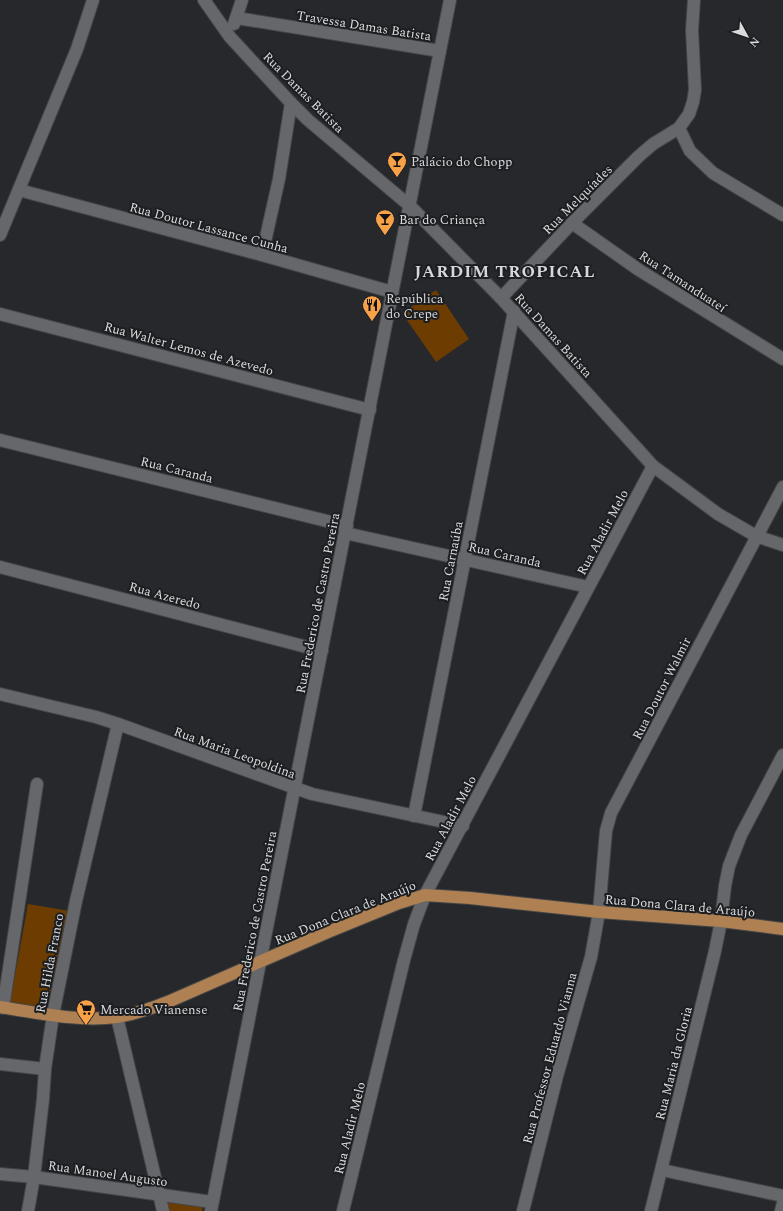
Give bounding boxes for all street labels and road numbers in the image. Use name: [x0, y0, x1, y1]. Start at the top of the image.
street label: Travessa Damas Batista: [295, 5, 433, 47]
street label: Rua Damas Batista: [258, 47, 349, 139]
street label: Rua Melquíades: [538, 160, 617, 239]
street label: Rua Doutor Lassance Cunha: [127, 197, 291, 259]
street label: Rua Tamanduateí: [635, 246, 731, 318]
street label: Rua Damas Batista: [510, 289, 597, 383]
street label: Rua Walter Lemos de Azevedo: [102, 317, 276, 381]
street label: Rua Caranda: [138, 451, 216, 489]
street label: Rua Aladir Melo: [572, 486, 634, 579]
street label: Rua Frederico de Castro Pereira: [291, 511, 345, 695]
street label: Rua Carnaúba: [433, 519, 469, 603]
street label: Rua Caranda: [466, 537, 544, 573]
street label: Rua Azeredo: [127, 577, 203, 615]
street label: Rua Doutor Walmir: [627, 634, 696, 743]
street label: Rua Maria Leopoldina: [171, 722, 299, 784]
street label: Rua Aladir Melo: [420, 772, 482, 865]
street label: Rua Frederico de Castro Pereira: [228, 829, 282, 1013]
street label: Rua Dona Clara de Araújo: [272, 875, 419, 950]
street label: Rua Dona Clara de Araújo: [604, 889, 756, 923]
street label: Rua Hilda Franco: [31, 912, 69, 1015]
street label: Rua Professor Eduardo Vianna: [517, 970, 583, 1146]
street label: Rua Maria da Gloria: [650, 1004, 698, 1122]
street label: Rua Aladir Melo: [329, 1080, 371, 1177]
street label: Rua Manoel Augusto: [47, 1156, 169, 1192]

